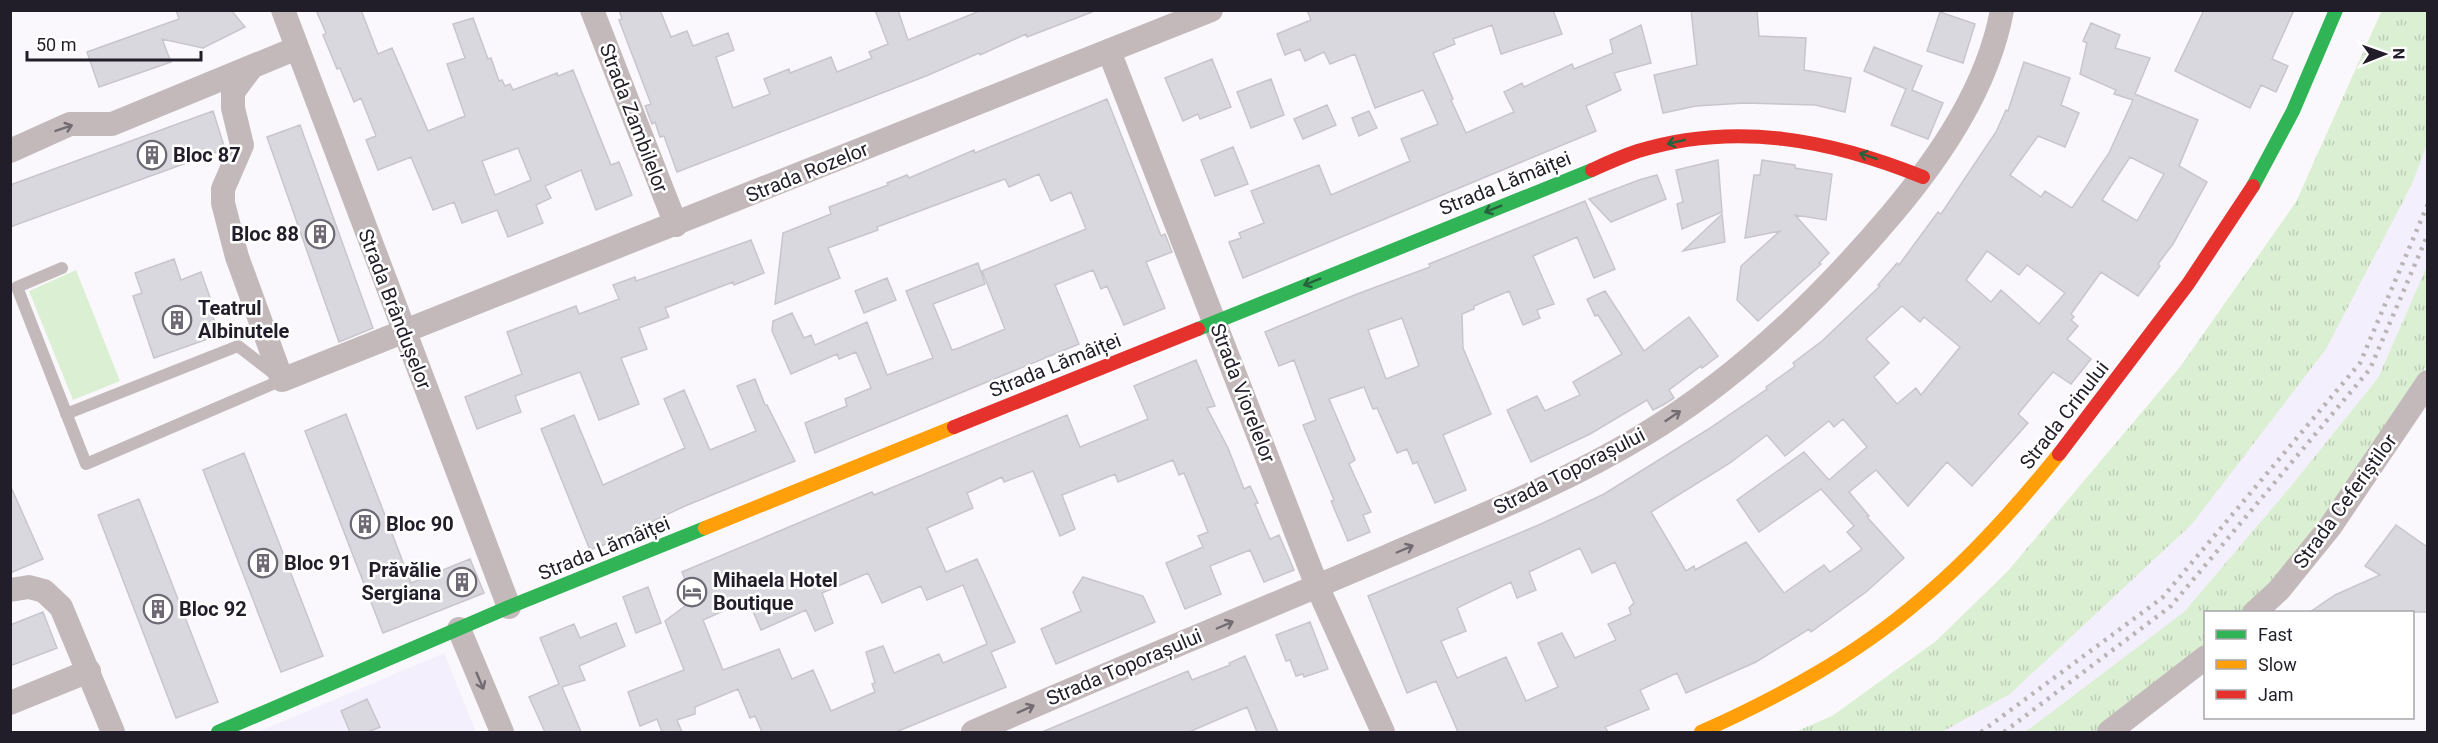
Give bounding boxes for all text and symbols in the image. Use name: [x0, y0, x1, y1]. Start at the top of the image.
scale bar: [27, 24, 201, 62]
north arrow: [2354, 24, 2414, 84]
text: 50 m: [36, 34, 76, 55]
street label: Strada Zambilelor: [595, 40, 674, 196]
text: N: [2389, 48, 2408, 60]
one-way arrow: [54, 121, 73, 132]
street label: Strada Rozelor: [742, 136, 872, 207]
one-way arrow: [1667, 137, 1686, 149]
building icon: Bloc 87: [136, 139, 168, 171]
place label: Bloc 87: [173, 143, 241, 167]
street label: Strada Lămâiței: [1436, 146, 1575, 221]
one-way arrow: [1859, 150, 1878, 161]
one-way arrow: [1485, 204, 1503, 215]
building icon: Bloc 88: [304, 218, 336, 250]
place label: Bloc 88: [231, 222, 299, 246]
street label: Strada Brândușelor: [353, 225, 437, 393]
one-way arrow: [1304, 277, 1322, 288]
place label: Teatrul Albinutele: [198, 296, 290, 343]
building icon: Teatrul Albinutele: [161, 304, 193, 336]
street label: Strada Viorelelor: [1205, 320, 1281, 466]
street label: Strada Lămâiței: [986, 328, 1125, 403]
street label: Strada Crinului: [2014, 356, 2114, 474]
one-way arrow: [1664, 410, 1681, 422]
street label: Strada Toporașului: [1489, 422, 1649, 520]
street label: Strada Ceferiștilor: [2288, 429, 2402, 573]
building icon: Bloc 90: [349, 508, 381, 540]
street label: Strada Lămâiței: [535, 511, 674, 586]
place label: Bloc 90: [386, 512, 454, 536]
one-way arrow: [1395, 542, 1413, 554]
building icon: Bloc 91: [247, 547, 279, 579]
place label: Bloc 91: [284, 551, 352, 575]
place label: Prăvălie Sergiana: [361, 558, 441, 605]
building icon: Prăvălie Sergiana: [446, 566, 478, 598]
place label: Mihaela Hotel Boutique: [713, 568, 838, 615]
hotel icon: Mihaela Hotel Boutique: [676, 576, 708, 608]
building icon: Bloc 92: [142, 593, 174, 625]
place label: Bloc 92: [179, 597, 247, 621]
legend: [2204, 611, 2414, 719]
one-way arrow: [1215, 619, 1234, 630]
street label: Strada Toporașului: [1043, 623, 1205, 711]
text: Fast: [2258, 624, 2293, 645]
text: Slow: [2258, 654, 2297, 675]
one-way arrow: [475, 671, 486, 689]
text: Jam: [2258, 684, 2294, 705]
one-way arrow: [1017, 703, 1035, 714]

